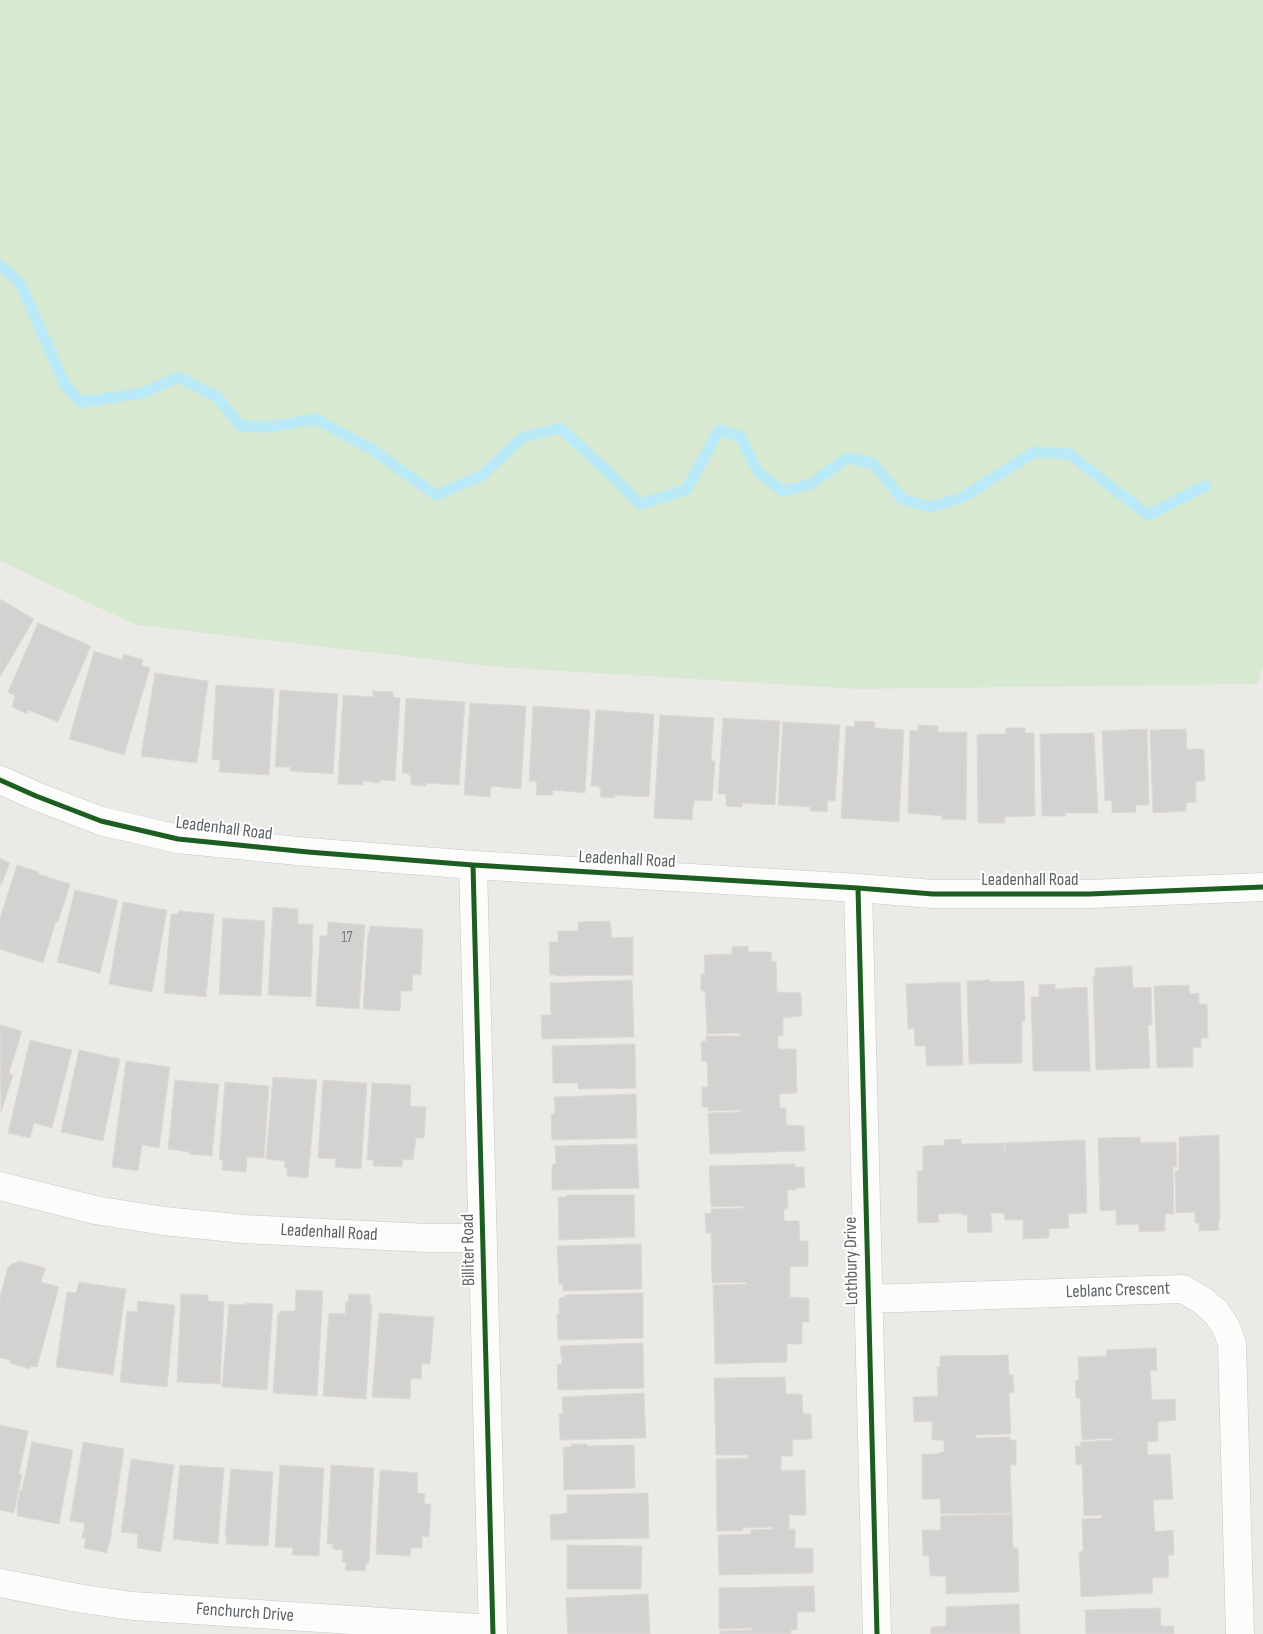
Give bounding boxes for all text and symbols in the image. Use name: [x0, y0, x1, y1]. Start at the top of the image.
street label: Leadenhall Road: [174, 812, 274, 846]
street label: Leadenhall Road: [578, 847, 676, 873]
street label: Leadenhall Road: [981, 869, 1079, 891]
house number: 17: [341, 929, 353, 947]
street label: Billiter Road: [458, 1214, 480, 1286]
street label: Lothbury Drive: [840, 1216, 864, 1306]
street label: Leadenhall Road: [280, 1220, 378, 1246]
street label: Leblanc Crescent: [1066, 1278, 1170, 1304]
street label: Fenchurch Drive: [195, 1599, 295, 1627]

